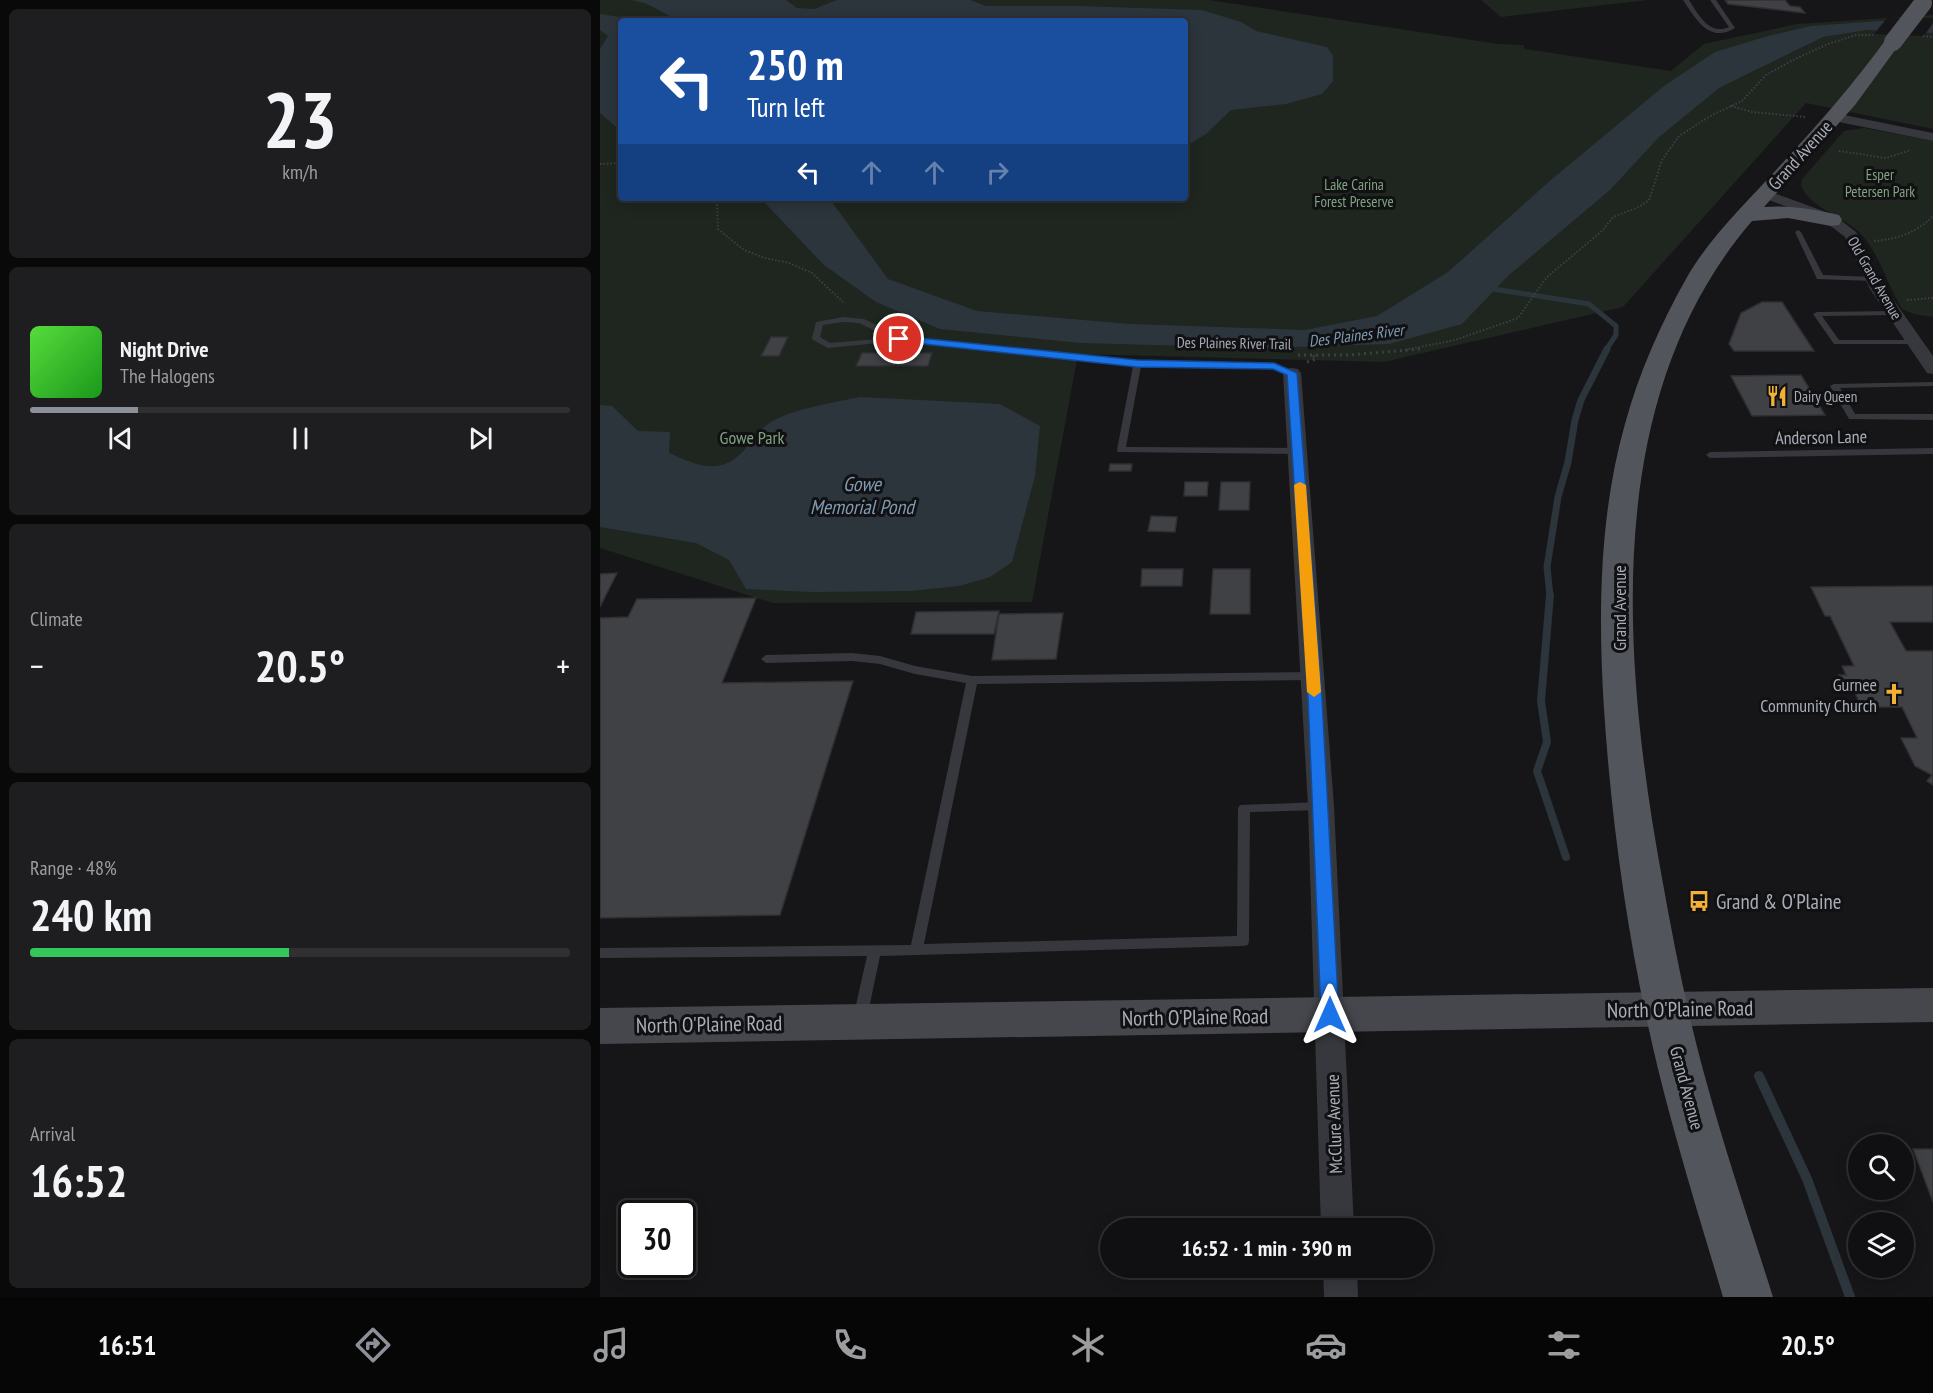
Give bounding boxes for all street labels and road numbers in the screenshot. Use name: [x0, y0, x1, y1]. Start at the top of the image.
street label: Grand Avenue: [1763, 116, 1837, 194]
street label: Old Grand Avenue: [1844, 233, 1906, 323]
street label: Des Plaines River Trail: [1177, 333, 1292, 354]
street label: Anderson Lane: [1775, 425, 1867, 449]
street label: Grand Avenue: [1608, 565, 1631, 651]
street label: North O'Plaine Road: [1607, 994, 1753, 1024]
street label: North O'Plaine Road: [1122, 1002, 1268, 1032]
street label: North O'Plaine Road: [636, 1009, 782, 1039]
street label: Grand Avenue: [1665, 1044, 1709, 1132]
street label: McClure Avenue: [1321, 1074, 1347, 1174]

